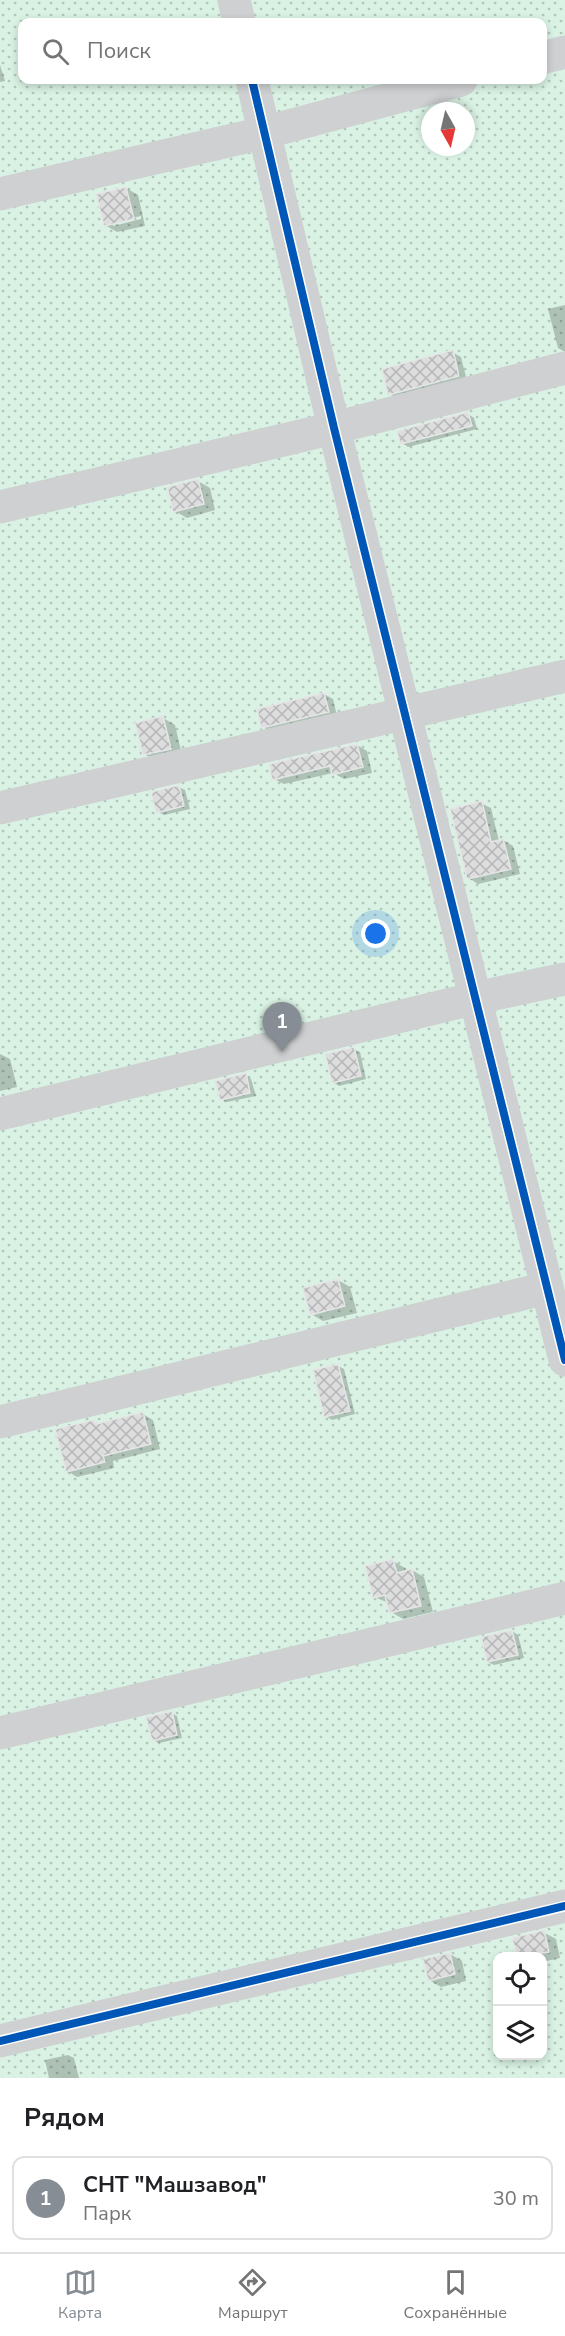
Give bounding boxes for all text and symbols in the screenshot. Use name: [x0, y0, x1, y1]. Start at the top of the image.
search box: [18, 18, 547, 84]
icon: search: [39, 35, 72, 68]
text: Поиск: [87, 36, 151, 66]
north arrow: [421, 102, 475, 156]
your location: [361, 919, 390, 948]
pin: 1: [262, 1002, 302, 1052]
map controls: [493, 1952, 547, 2060]
button: locate: [493, 1952, 547, 2006]
button: layers: [493, 2006, 547, 2060]
text: Рядом: [24, 2100, 105, 2135]
text: СНТ "Машзавод": [83, 2170, 267, 2200]
text: 1: [40, 2185, 52, 2212]
text: 30 m: [493, 2185, 539, 2212]
text: Парк: [83, 2200, 131, 2227]
tab: Карта: [58, 2266, 102, 2324]
tab: Маршрут: [218, 2266, 288, 2324]
tab: Сохранённые: [404, 2266, 507, 2324]

